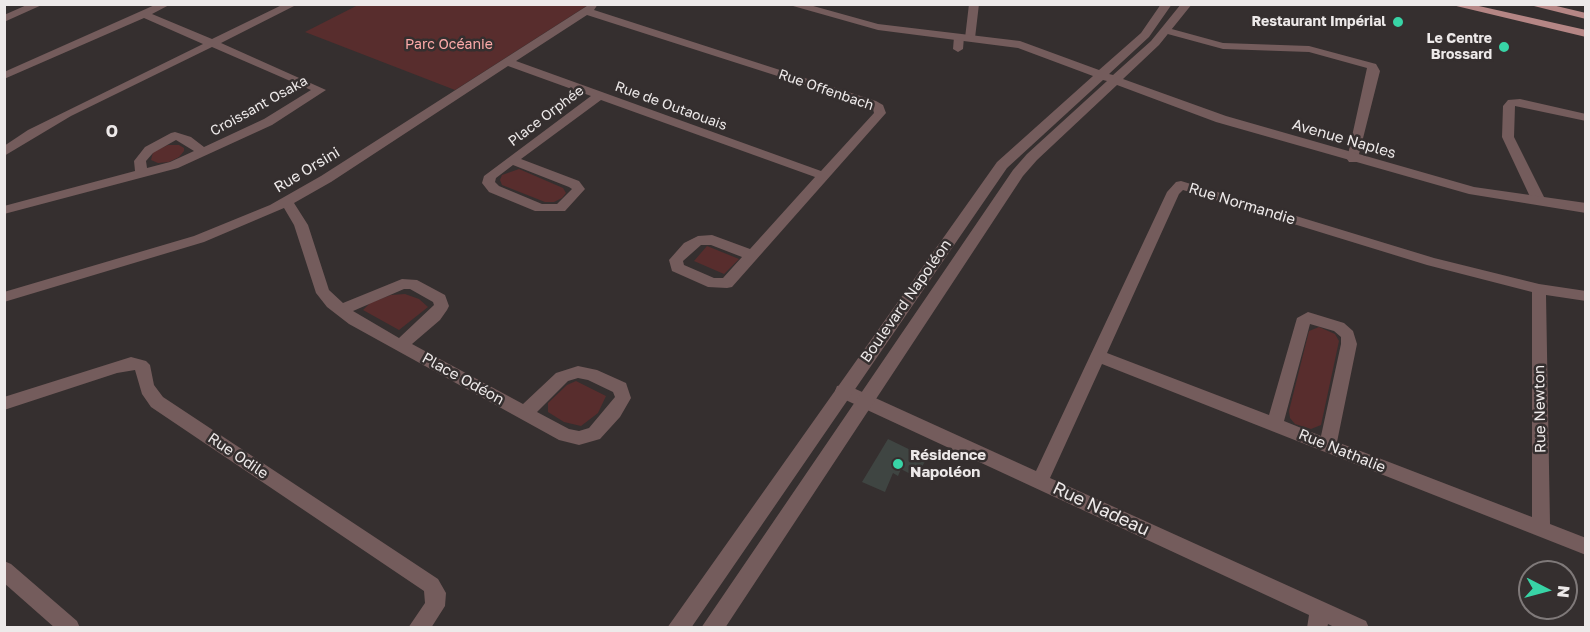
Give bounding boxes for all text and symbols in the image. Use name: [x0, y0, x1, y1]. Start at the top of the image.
place label: Restaurant Impérial: [1251, 14, 1386, 30]
marker: Restaurant Impérial: [1391, 15, 1405, 29]
place label: Le Centre Brossard: [1426, 31, 1492, 63]
park label: Parc Océanie: [405, 37, 493, 53]
marker: Le Centre Brossard: [1497, 40, 1511, 54]
street label: Rue Offenbach: [776, 66, 876, 114]
street label: Croissant Osaka: [207, 72, 311, 140]
street label: Rue de Outaouais: [613, 78, 729, 134]
street label: Place Orphée: [505, 82, 587, 150]
street label: Avenue Naples: [1290, 116, 1398, 162]
district label: O: [106, 122, 118, 142]
street label: Rue Orsini: [271, 143, 343, 197]
street label: Rue Normandie: [1186, 179, 1298, 229]
street label: Boulevard Napoléon: [857, 236, 955, 366]
street label: Place Odéon: [419, 349, 507, 409]
street label: Rue Newton: [1530, 365, 1550, 453]
street label: Rue Nathalie: [1296, 425, 1388, 477]
street label: Rue Odile: [204, 429, 272, 483]
place label: Résidence Napoléon: [910, 446, 986, 481]
marker: Résidence Napoléon: [891, 457, 905, 471]
street label: Rue Nadeau: [1049, 477, 1153, 541]
north arrow: [1518, 560, 1578, 620]
text: N: [1553, 585, 1574, 599]

